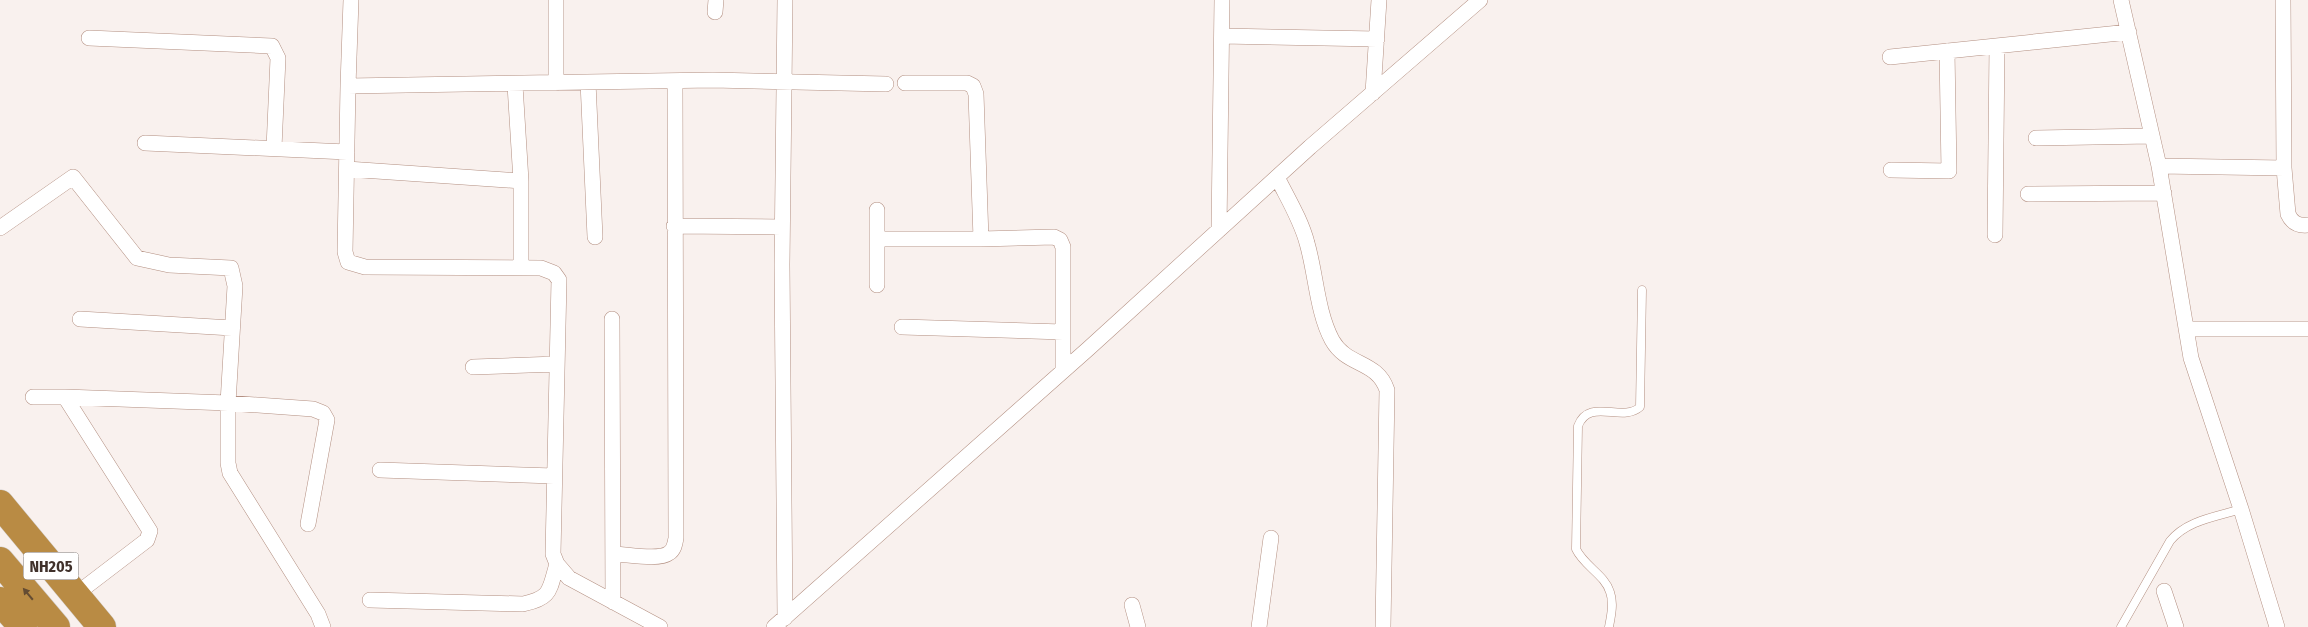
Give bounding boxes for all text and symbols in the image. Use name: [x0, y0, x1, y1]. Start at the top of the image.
road number: NH205: [23, 552, 78, 580]
one-way arrow: [23, 588, 34, 600]

